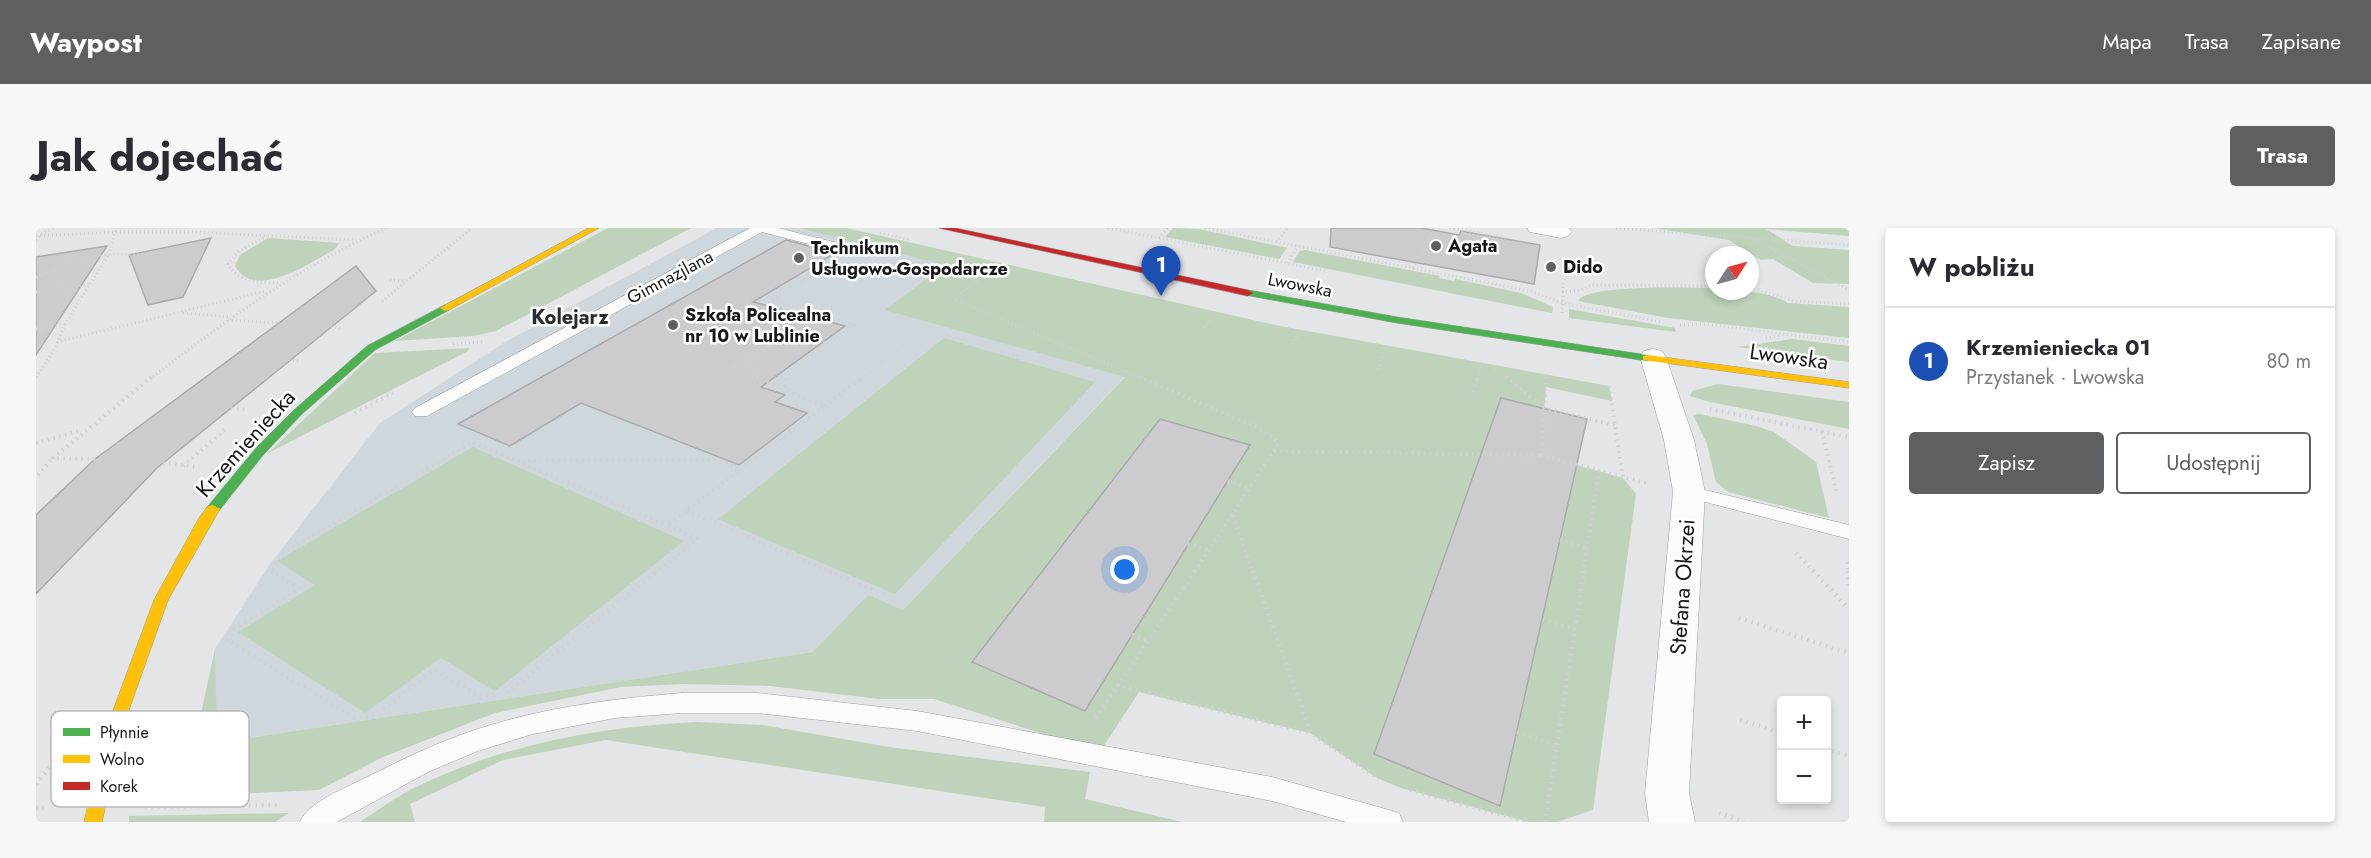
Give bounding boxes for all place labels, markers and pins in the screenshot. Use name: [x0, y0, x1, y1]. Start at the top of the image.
place label: Agata: [1447, 233, 1497, 259]
place label: Technikum Usługowo-Gospodarcze: [811, 235, 1008, 282]
marker: Agata: [1429, 239, 1443, 253]
pin: 1: [1142, 247, 1180, 296]
marker: Technikum Usługowo-Gospodarcze: [792, 251, 806, 265]
place label: Dido: [1563, 254, 1603, 280]
marker: Dido: [1544, 260, 1558, 274]
place label: Szkoła Policealna nr 10 w Lublinie: [685, 302, 831, 349]
marker: Szkoła Policealna nr 10 w Lublinie: [666, 318, 680, 332]

